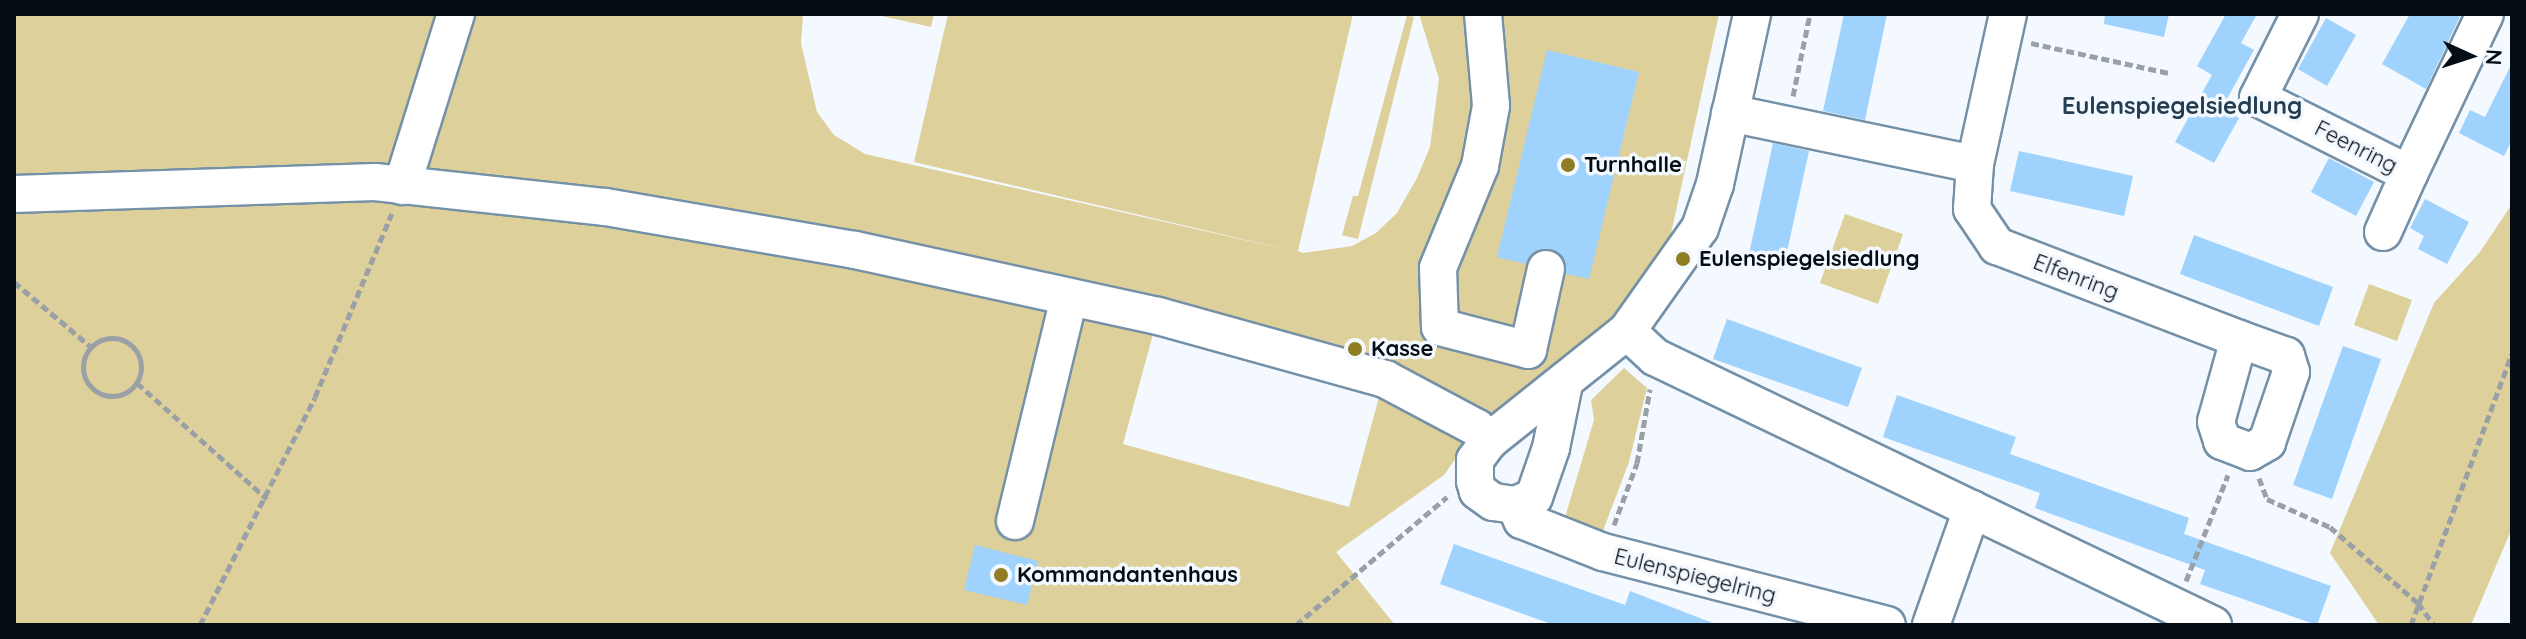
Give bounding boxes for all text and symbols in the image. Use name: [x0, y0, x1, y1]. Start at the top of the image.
north arrow: [2430, 16, 2510, 96]
text: N: [2480, 48, 2508, 66]
district label: Eulenspiegelsiedlung: [2062, 92, 2302, 120]
street label: Feenring: [2310, 115, 2402, 179]
place label: Turnhalle: [1584, 152, 1682, 178]
marker: Turnhalle: [1559, 156, 1577, 174]
place label: Eulenspiegelsiedlung: [1699, 246, 1920, 272]
street label: Elfenring: [2030, 249, 2122, 305]
marker: Eulenspiegelsiedlung: [1674, 250, 1692, 268]
place label: Kasse: [1371, 336, 1433, 362]
marker: Kasse: [1346, 340, 1364, 358]
street label: Eulenspiegelring: [1611, 543, 1779, 609]
place label: Kommandantenhaus: [1017, 562, 1238, 588]
marker: Kommandantenhaus: [992, 566, 1010, 584]

